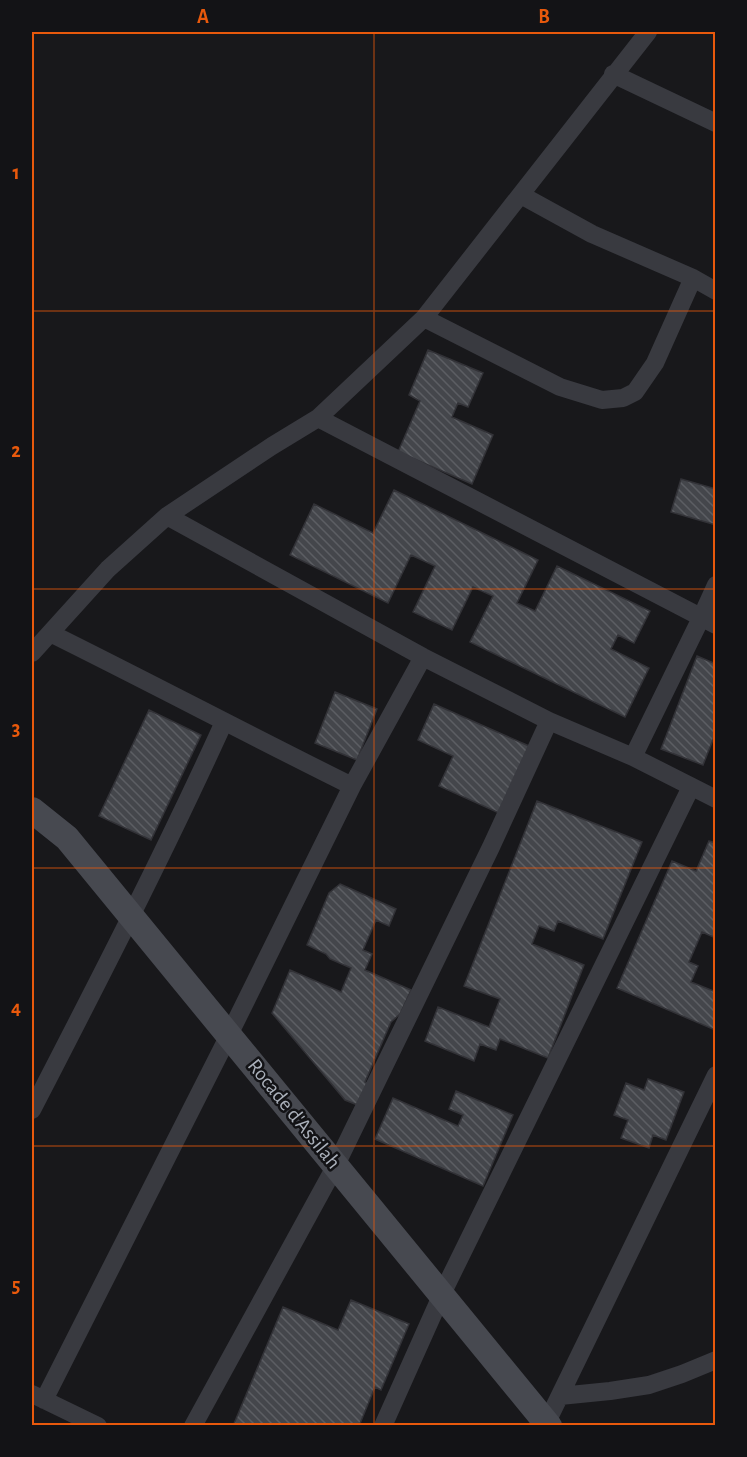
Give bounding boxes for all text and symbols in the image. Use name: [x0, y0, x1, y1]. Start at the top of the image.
text: A: [197, 7, 209, 27]
text: B: [538, 7, 550, 27]
text: 1: [12, 163, 20, 183]
text: 2: [11, 441, 21, 461]
text: 3: [12, 719, 20, 739]
text: 4: [11, 998, 21, 1018]
street label: Rocade d'Assilah: [244, 1055, 344, 1173]
text: 5: [12, 1276, 20, 1296]

